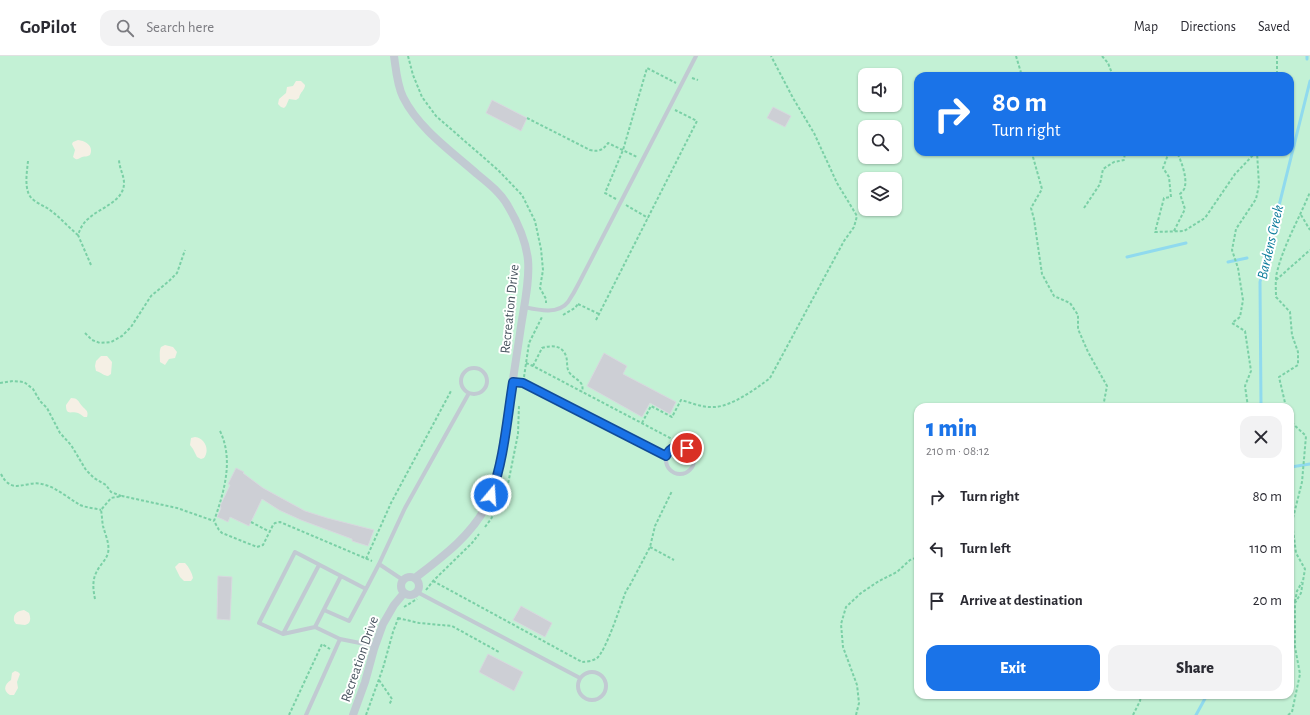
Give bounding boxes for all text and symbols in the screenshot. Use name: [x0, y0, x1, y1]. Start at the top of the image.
search box: [100, 10, 380, 46]
icon: search: [114, 17, 136, 39]
text: GoPilot: [20, 18, 76, 37]
text: Search here: [146, 20, 214, 35]
text: Map: [1134, 20, 1158, 34]
text: Directions: [1180, 20, 1236, 34]
text: Saved: [1258, 20, 1290, 34]
map controls: [858, 68, 902, 216]
button: sound: [858, 68, 902, 112]
icon: right: [926, 88, 978, 140]
text: 80 m: [992, 89, 1047, 117]
button: search: [858, 120, 902, 164]
text: Turn right: [992, 122, 1061, 140]
button: layers: [858, 172, 902, 216]
water label: Bardens Creek: [1255, 204, 1286, 281]
street label: Recreation Drive: [498, 264, 522, 354]
button: close: [1240, 416, 1282, 458]
text: 1 min: [926, 417, 977, 441]
pin: [670, 431, 704, 465]
icon: arrive: [676, 437, 698, 459]
text: 210 m · 08:12: [926, 445, 989, 458]
position arrow: [470, 474, 512, 516]
icon: right: [926, 486, 948, 508]
text: Turn right: [960, 489, 1019, 504]
text: 80 m: [1252, 489, 1282, 504]
icon: left: [926, 538, 948, 560]
text: Turn left: [960, 541, 1011, 556]
text: 110 m: [1249, 541, 1282, 556]
icon: arrive: [926, 590, 948, 612]
text: Arrive at destination: [960, 593, 1083, 608]
text: 20 m: [1253, 593, 1282, 608]
street label: Recreation Drive: [339, 615, 381, 704]
button: Exit: [926, 645, 1100, 691]
button: Share: [1108, 645, 1282, 691]

